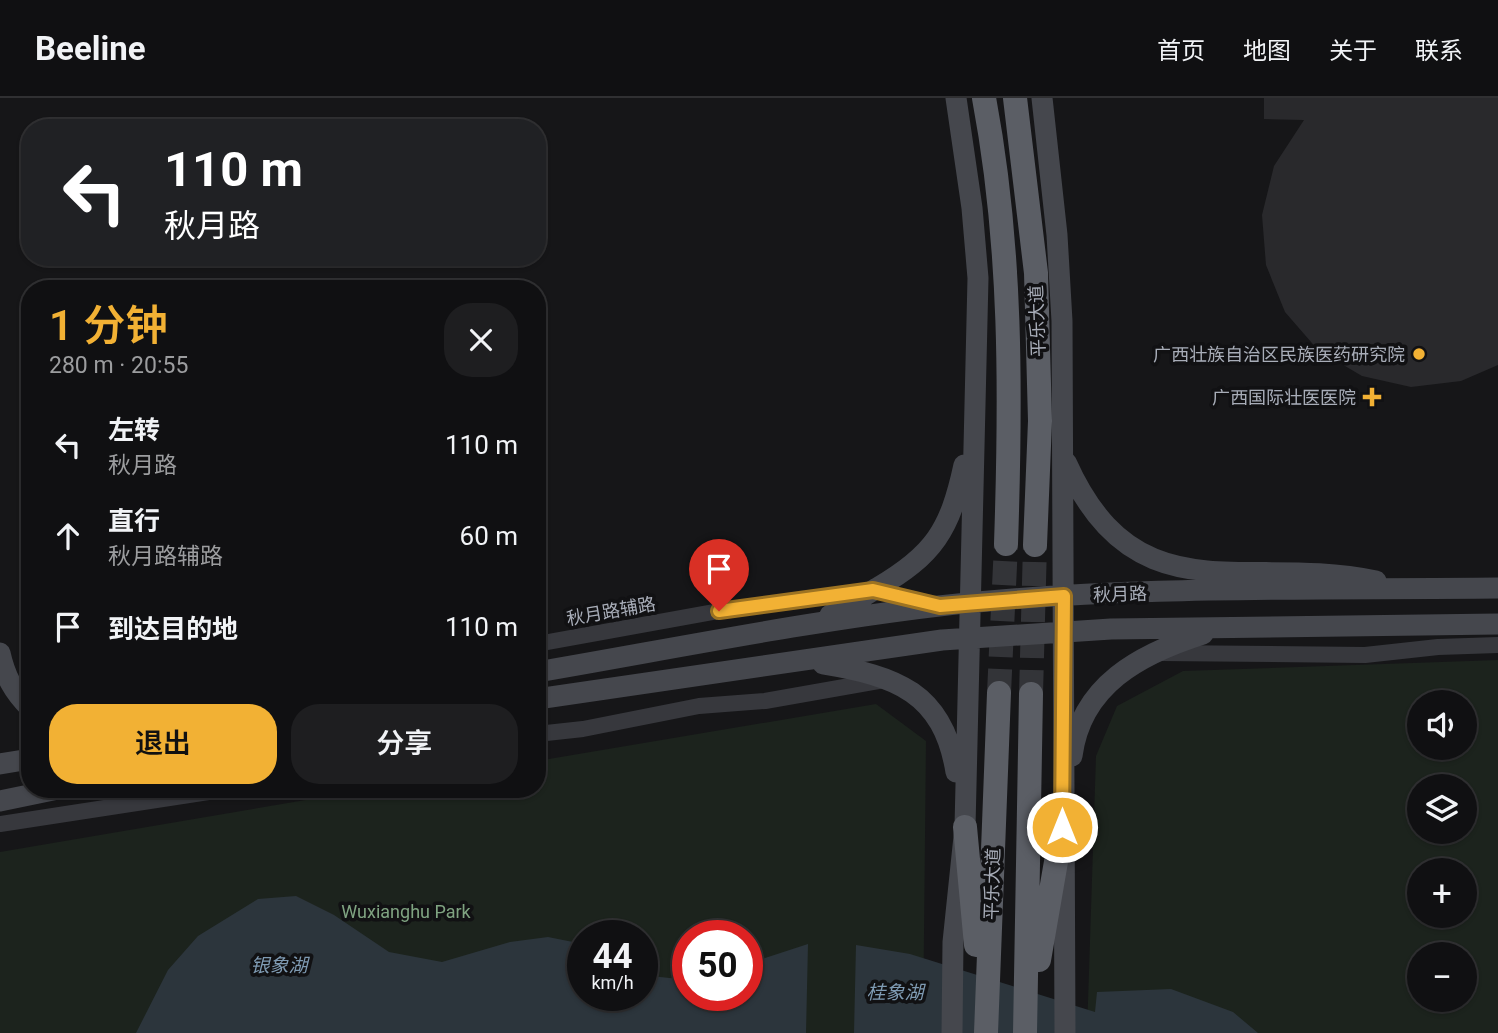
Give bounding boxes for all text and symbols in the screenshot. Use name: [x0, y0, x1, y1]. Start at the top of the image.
text: Beeline: [35, 29, 146, 68]
text: 首页: [1157, 37, 1205, 65]
text: 地图: [1243, 37, 1291, 65]
text: 关于: [1329, 37, 1377, 65]
text: 联系: [1415, 37, 1463, 65]
text: 110 m: [164, 141, 303, 198]
icon: left: [49, 147, 140, 238]
text: 秋月路: [164, 207, 260, 245]
street label: 平乐大道: [1025, 285, 1049, 357]
text: 1 分钟: [49, 301, 167, 350]
button: close: [444, 303, 518, 377]
place label: 广西壮族自治区民族医药研究院: [1153, 344, 1405, 365]
marker: 广西壮族自治区民族医药研究院: [1411, 346, 1427, 362]
text: 280 m · 20:55: [49, 352, 188, 379]
place label: 广西国际壮医医院: [1212, 387, 1356, 408]
marker: 广西国际壮医医院: [1362, 387, 1382, 407]
text: 左转: [108, 415, 160, 445]
icon: left: [49, 426, 87, 464]
text: 110 m: [445, 430, 518, 460]
text: 秋月路: [108, 452, 177, 479]
text: 直行: [108, 506, 160, 536]
icon: ahead: [49, 517, 87, 555]
text: 60 m: [460, 521, 518, 551]
pin: [689, 539, 749, 611]
text: 秋月路辅路: [108, 543, 223, 570]
icon: arrive: [700, 550, 738, 588]
street label: 秋月路: [1093, 583, 1147, 605]
street label: 秋月路辅路: [565, 593, 657, 629]
icon: arrive: [49, 608, 87, 646]
text: 110 m: [445, 612, 518, 642]
text: 到达目的地: [108, 614, 238, 644]
map controls: [1407, 690, 1477, 1012]
button: sound: [1407, 690, 1477, 760]
button: 退出: [49, 704, 277, 784]
button: 分享: [291, 704, 518, 784]
button: layers: [1407, 774, 1477, 844]
position arrow: [1025, 790, 1099, 864]
street label: 平乐大道: [980, 848, 1004, 920]
button: +: [1407, 858, 1477, 928]
park label: Wuxianghu Park: [341, 901, 472, 922]
speed limit sign: 50: [672, 920, 763, 1011]
text: 44: [592, 936, 633, 977]
button: −: [1407, 942, 1477, 1012]
water label: 银象湖: [250, 954, 310, 977]
text: km/h: [591, 972, 634, 993]
water label: 桂象湖: [866, 981, 926, 1004]

